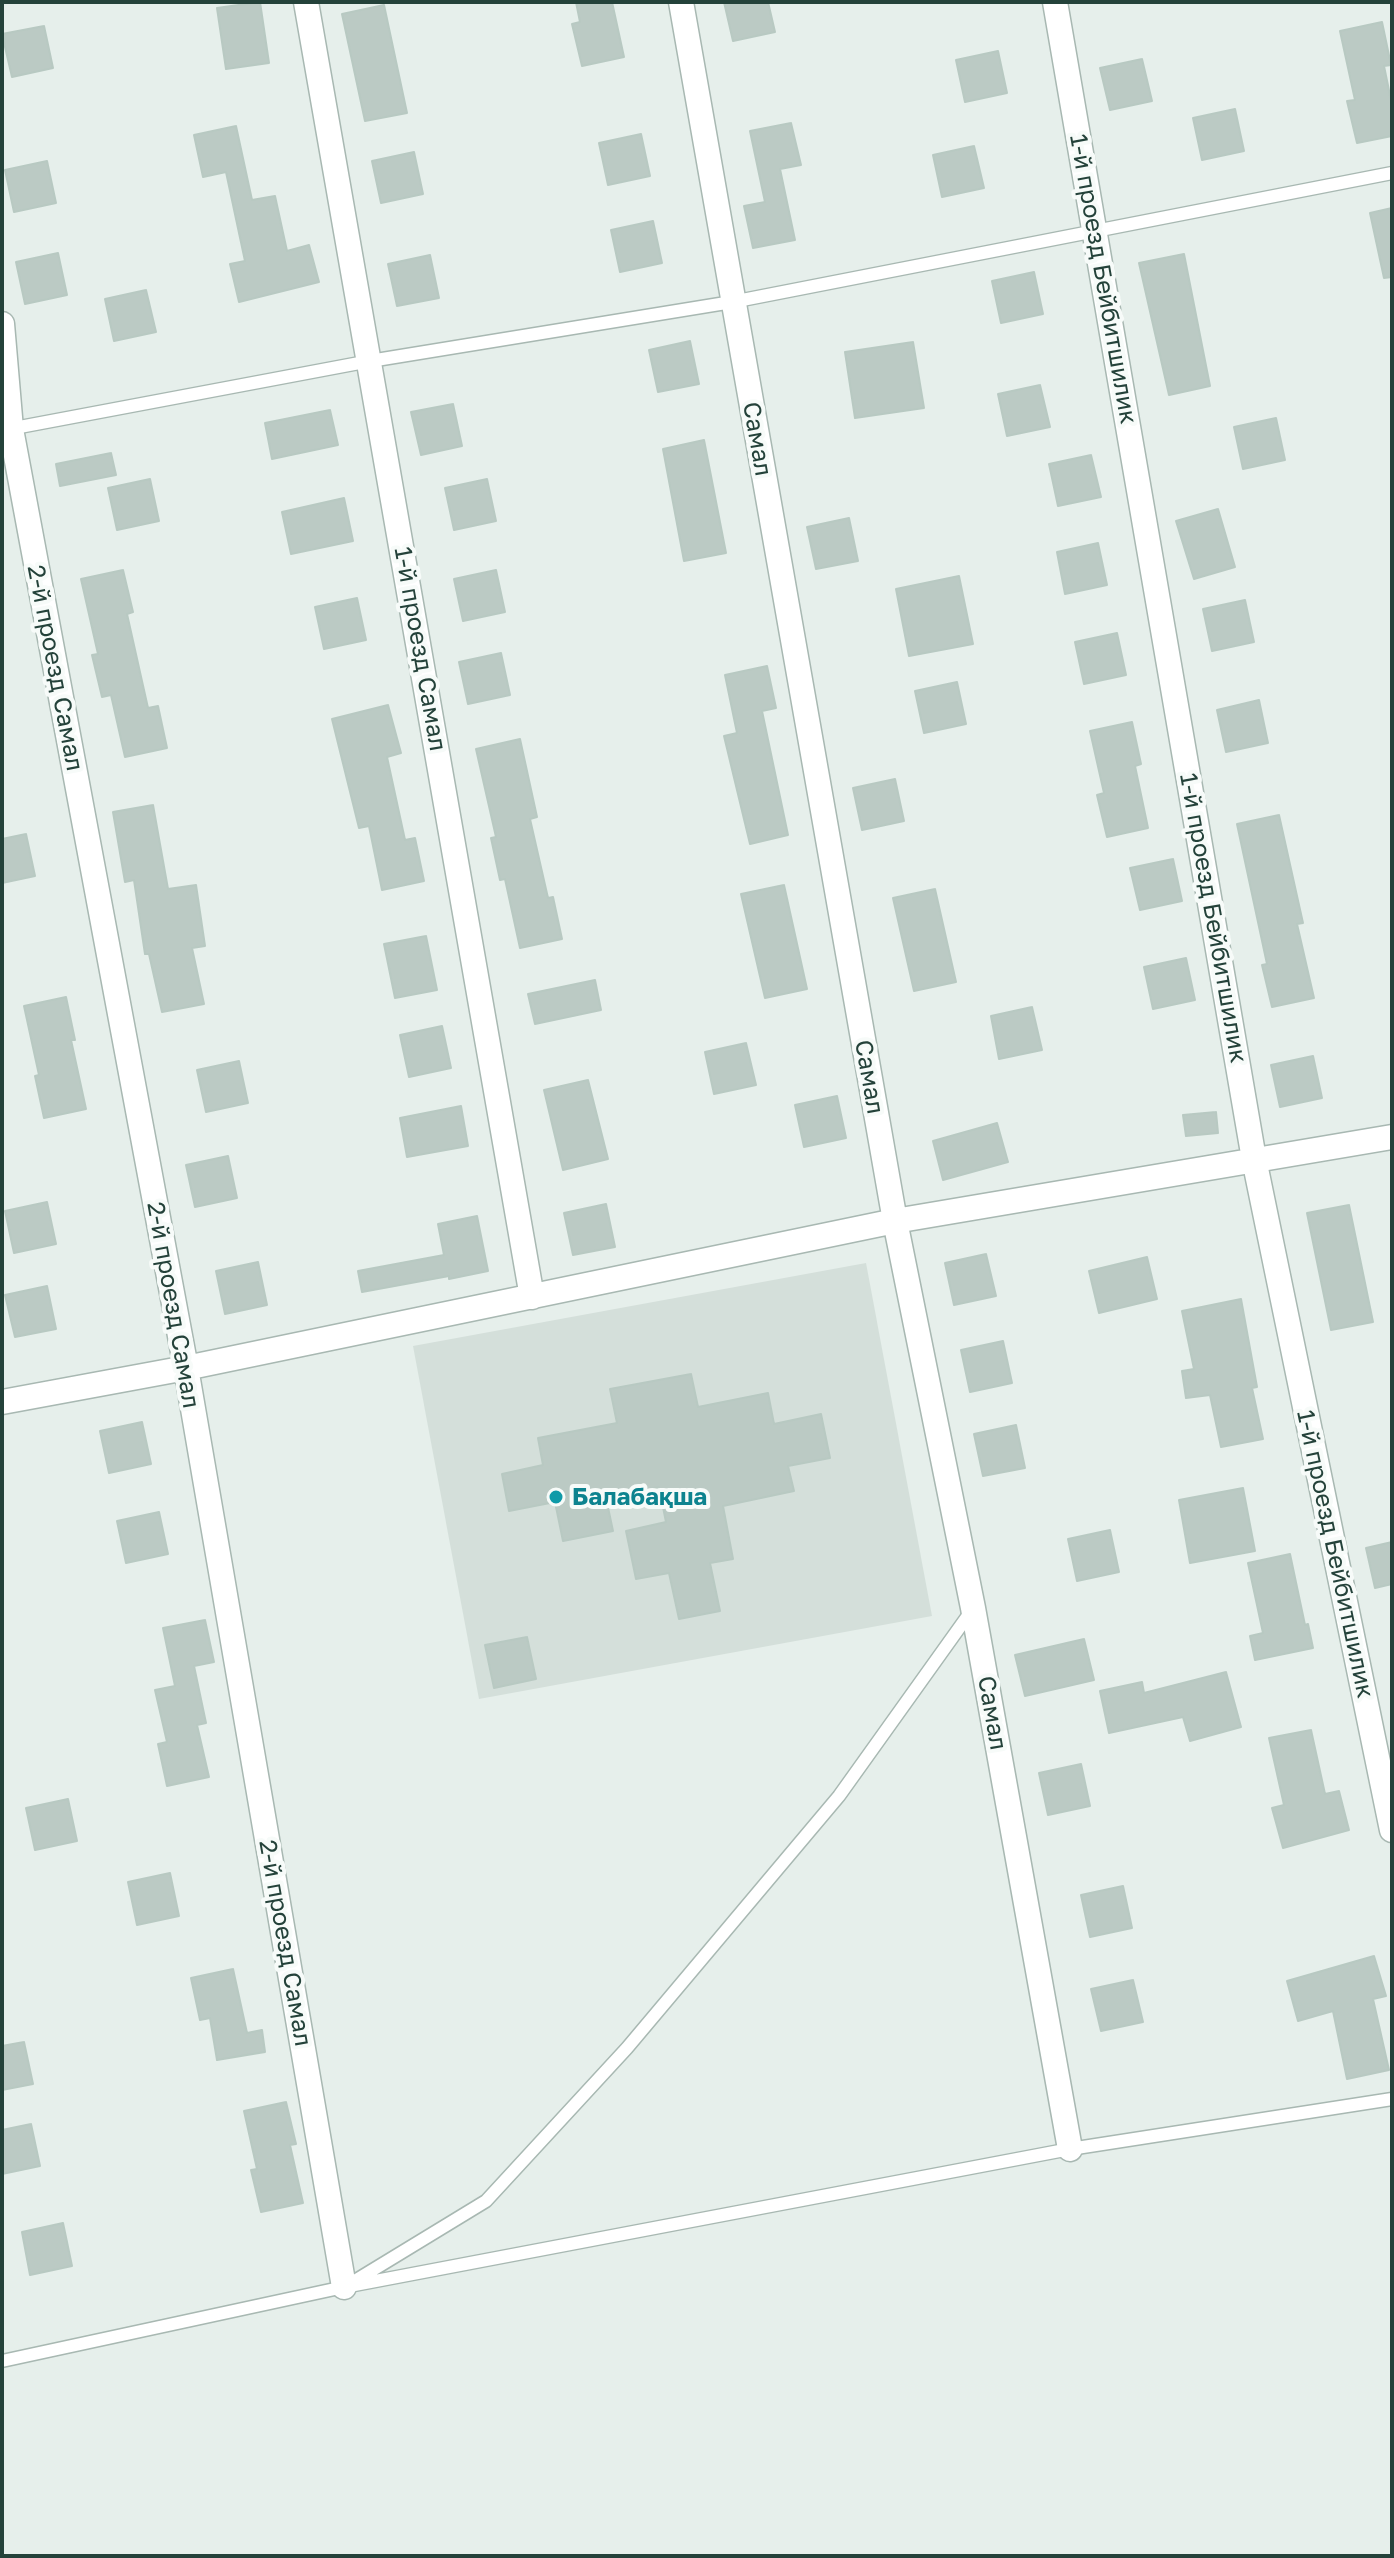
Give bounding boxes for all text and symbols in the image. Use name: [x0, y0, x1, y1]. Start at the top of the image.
street label: 1-й проезд Бейбитшилик: [1063, 132, 1143, 426]
street label: Самал: [736, 400, 778, 478]
street label: 1-й проезд Самал: [388, 545, 452, 753]
street label: 2-й проезд Самал: [21, 563, 89, 773]
street label: 1-й проезд Бейбитшилик: [1173, 771, 1253, 1065]
street label: Самал: [848, 1038, 890, 1116]
street label: 2-й проезд Самал: [141, 1200, 205, 1410]
street label: 1-й проезд Бейбитшилик: [1290, 1407, 1380, 1701]
place label: Балабақша: [572, 1483, 707, 1511]
marker: Балабақша: [547, 1488, 565, 1506]
street label: Самал: [971, 1674, 1013, 1752]
street label: 2-й проезд Самал: [253, 1838, 317, 2048]

